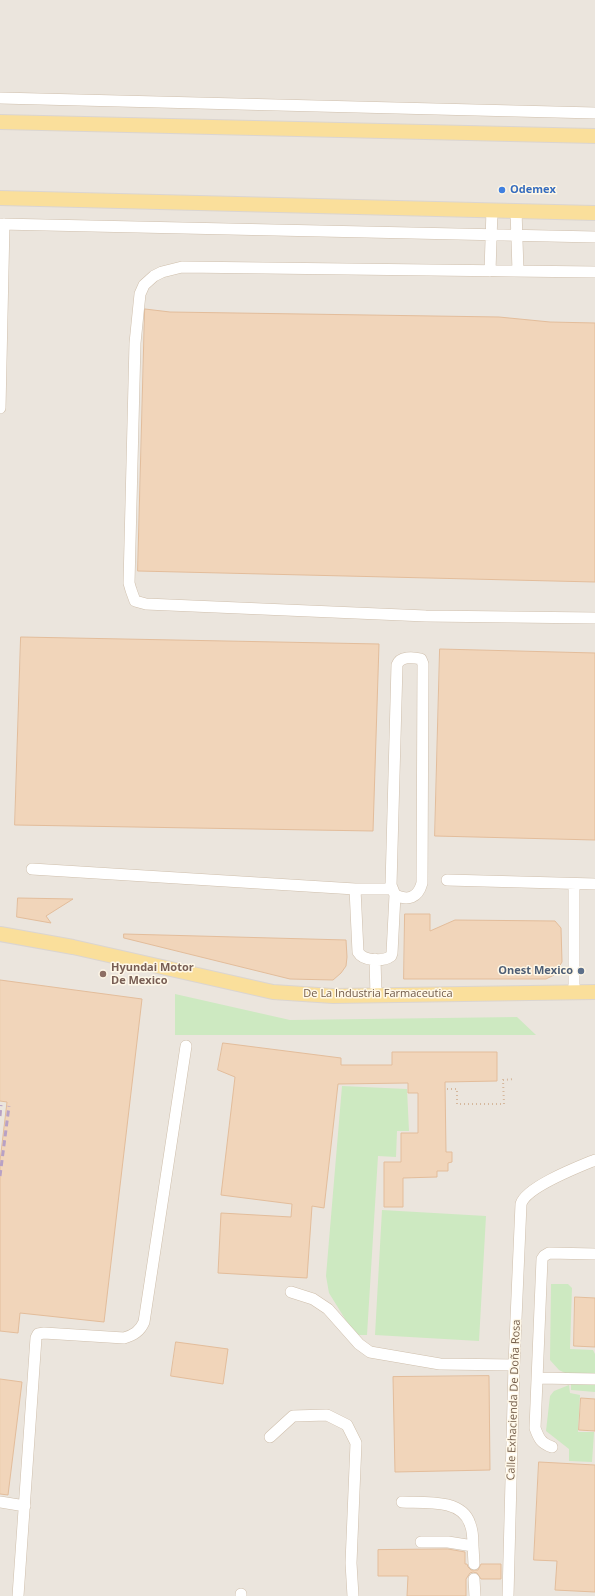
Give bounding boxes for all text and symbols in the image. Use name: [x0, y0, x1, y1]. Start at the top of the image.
place label: Odemex: [510, 183, 556, 197]
marker: Odemex: [497, 185, 507, 195]
place label: Hyundai Motor De Mexico: [111, 961, 194, 987]
place label: Onest Mexico: [498, 964, 573, 978]
marker: Onest Mexico: [576, 966, 586, 976]
marker: Hyundai Motor De Mexico: [98, 969, 108, 979]
street label: De La Industria Farmaceutica: [303, 987, 453, 1001]
street label: Calle Exhacienda De Doña Rosa: [505, 1319, 523, 1481]

